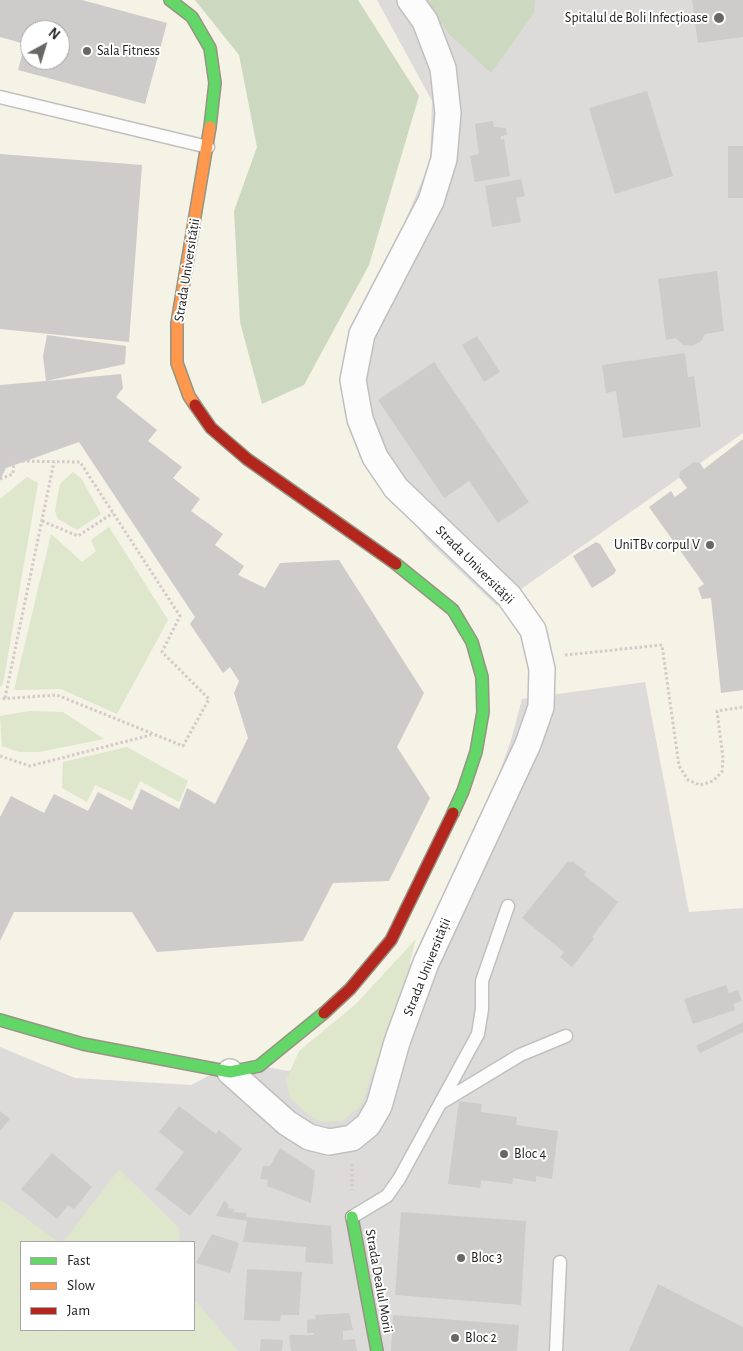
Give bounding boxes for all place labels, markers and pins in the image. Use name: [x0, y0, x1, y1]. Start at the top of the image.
place label: Spitalul de Boli Infecțioase: [565, 10, 708, 26]
marker: Spitalul de Boli Infecțioase: [712, 11, 726, 25]
place label: Sala Fitness: [97, 43, 160, 59]
marker: Sala Fitness: [81, 45, 93, 57]
place label: UniTBv corpul V: [614, 537, 700, 553]
marker: UniTBv corpul V: [704, 539, 716, 551]
place label: Bloc 4: [514, 1146, 546, 1162]
marker: Bloc 4: [498, 1148, 510, 1160]
place label: Bloc 3: [471, 1250, 502, 1266]
marker: Bloc 3: [455, 1252, 467, 1264]
place label: Bloc 2: [465, 1330, 497, 1346]
marker: Bloc 2: [449, 1332, 461, 1344]

